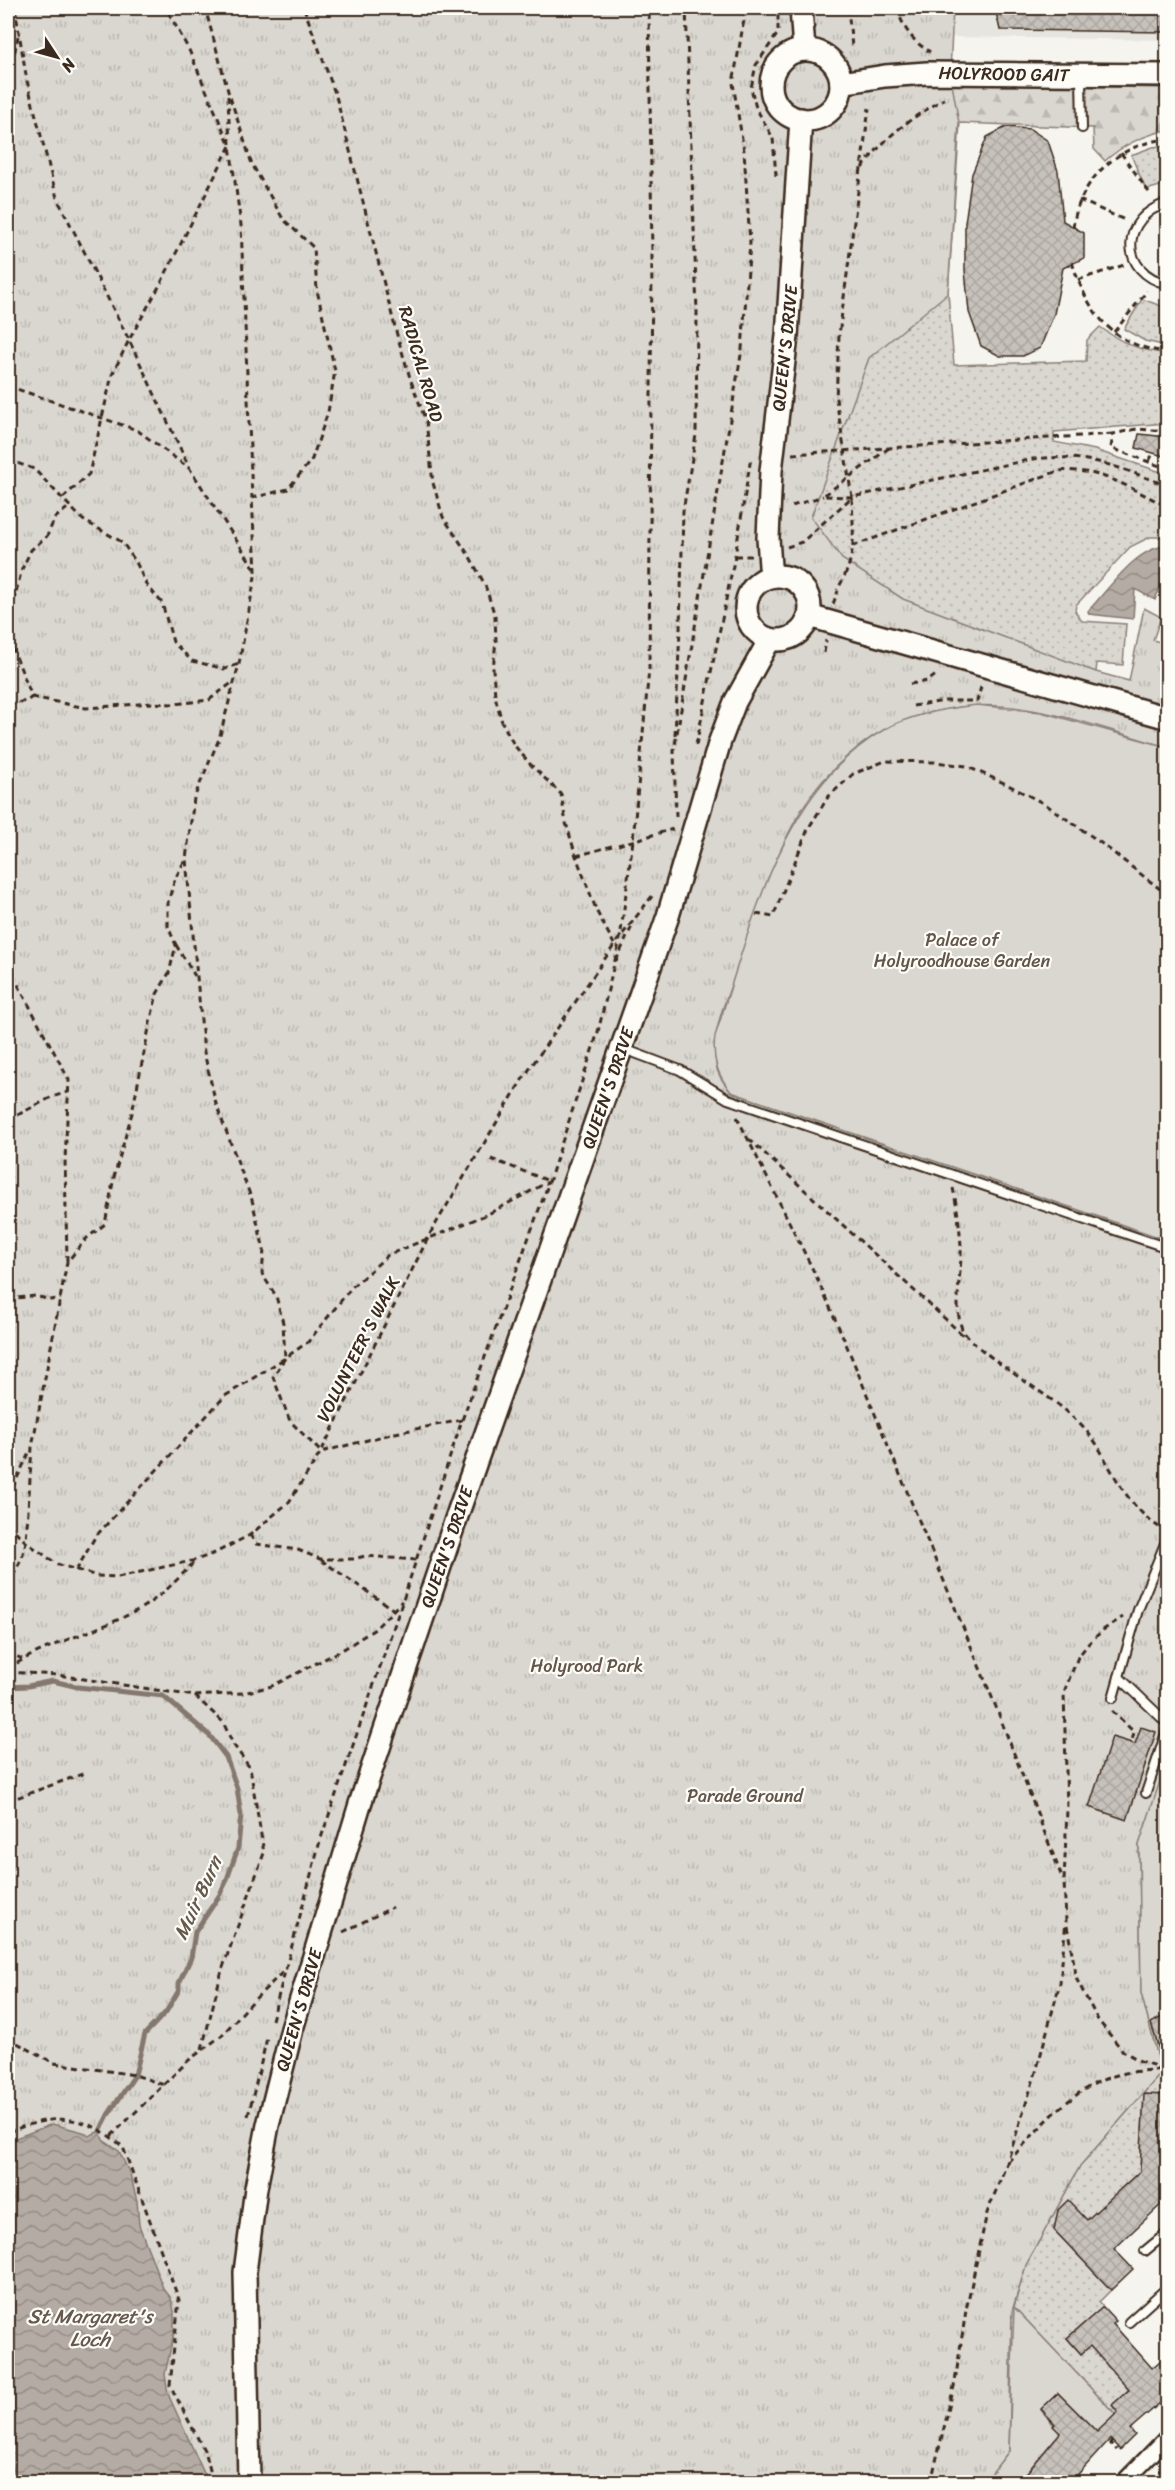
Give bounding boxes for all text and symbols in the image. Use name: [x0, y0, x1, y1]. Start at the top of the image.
north arrow: [27, 27, 87, 87]
text: N: [53, 52, 84, 79]
street label: HOLYROOD GAIT: [938, 57, 1071, 91]
street label: QUEEN'S DRIVE: [762, 282, 808, 413]
street label: RADICAL ROAD: [389, 302, 453, 426]
park label: Palace of Holyroodhouse Garden: [874, 924, 1050, 977]
street label: QUEEN'S DRIVE: [572, 1022, 644, 1153]
street label: VOLUNTEER'S WALK: [307, 1270, 409, 1428]
street label: QUEEN'S DRIVE: [411, 1481, 483, 1612]
park label: Holyrood Park: [531, 1650, 643, 1682]
park label: Parade Ground: [687, 1780, 804, 1812]
water label: Muir Burn: [163, 1849, 233, 1946]
street label: QUEEN'S DRIVE: [266, 1944, 332, 2075]
water label: St Margaret's Loch: [28, 2299, 155, 2357]

